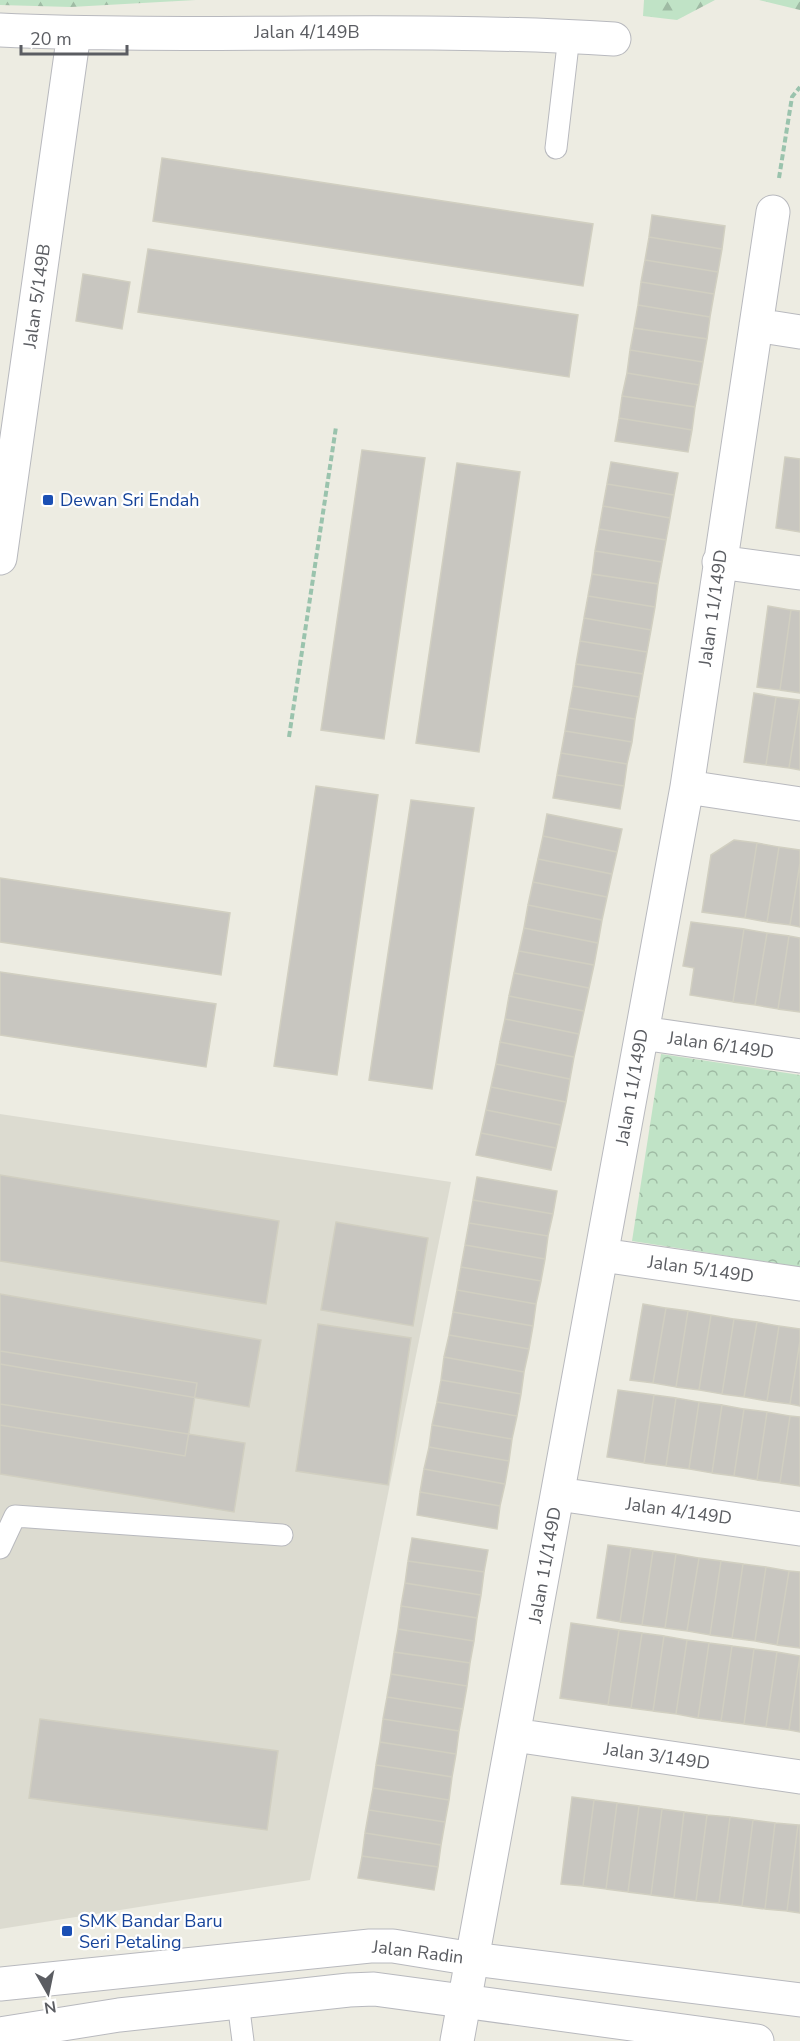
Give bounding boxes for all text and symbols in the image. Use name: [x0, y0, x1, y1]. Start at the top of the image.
scale bar: [21, 18, 128, 56]
street label: Jalan 4/149B: [253, 20, 360, 44]
text: 20 m: [30, 27, 72, 51]
street label: Jalan 5/149B: [18, 242, 56, 351]
place label: Dewan Sri Endah: [60, 488, 199, 512]
marker: Dewan Sri Endah: [41, 493, 55, 507]
street label: Jalan 11/149D: [693, 548, 733, 669]
street label: Jalan 6/149D: [665, 1026, 776, 1064]
street label: Jalan 11/149D: [610, 1027, 654, 1148]
street label: Jalan 5/149D: [645, 1250, 756, 1288]
street label: Jalan 4/149D: [623, 1492, 734, 1530]
street label: Jalan 11/149D: [523, 1505, 567, 1626]
street label: Jalan 3/149D: [601, 1737, 712, 1775]
place label: SMK Bandar Baru Seri Petaling: [79, 1909, 223, 1954]
marker: SMK Bandar Baru Seri Petaling: [60, 1924, 74, 1938]
street label: Jalan Radin: [370, 1934, 465, 1969]
north arrow: [18, 1963, 78, 2023]
text: N: [43, 1995, 58, 2019]

